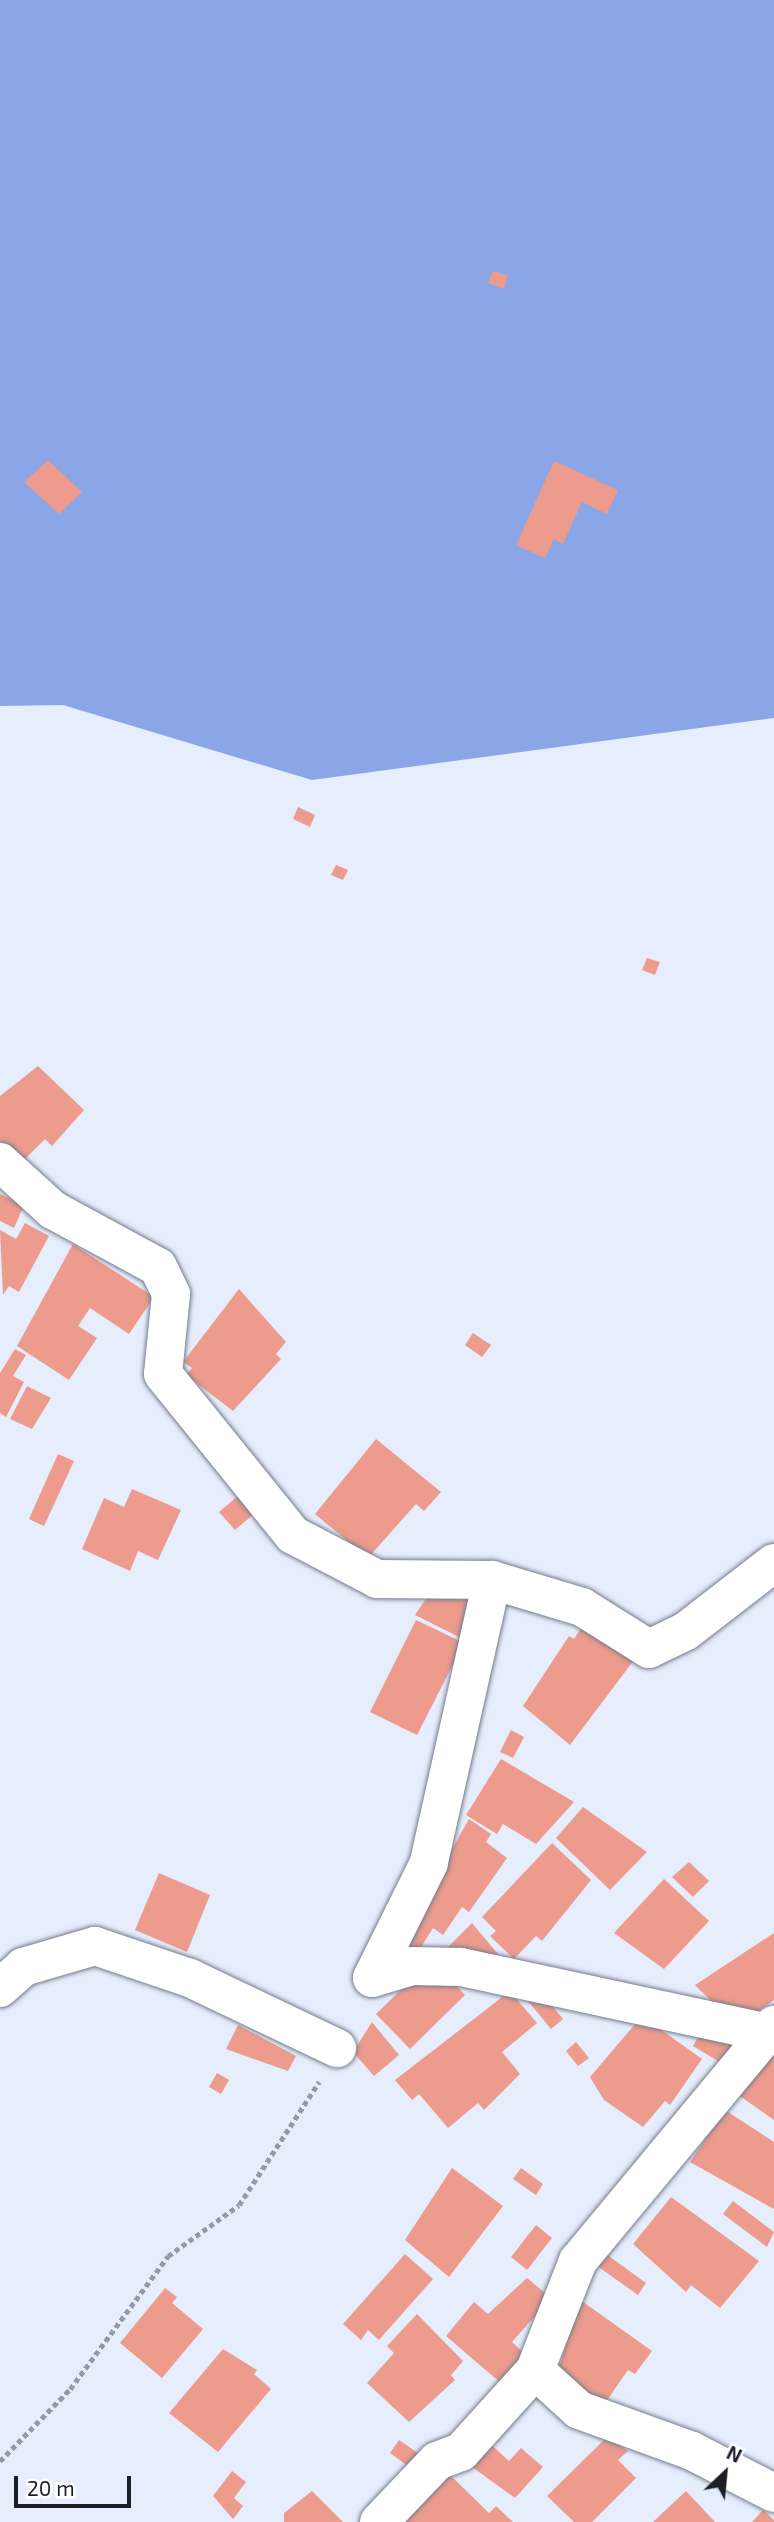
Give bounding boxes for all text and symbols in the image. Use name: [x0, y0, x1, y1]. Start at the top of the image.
north arrow: [690, 2438, 760, 2508]
text: N: [723, 2440, 746, 2467]
scale bar: [18, 2462, 135, 2506]
text: 20 m: [27, 2475, 75, 2500]

